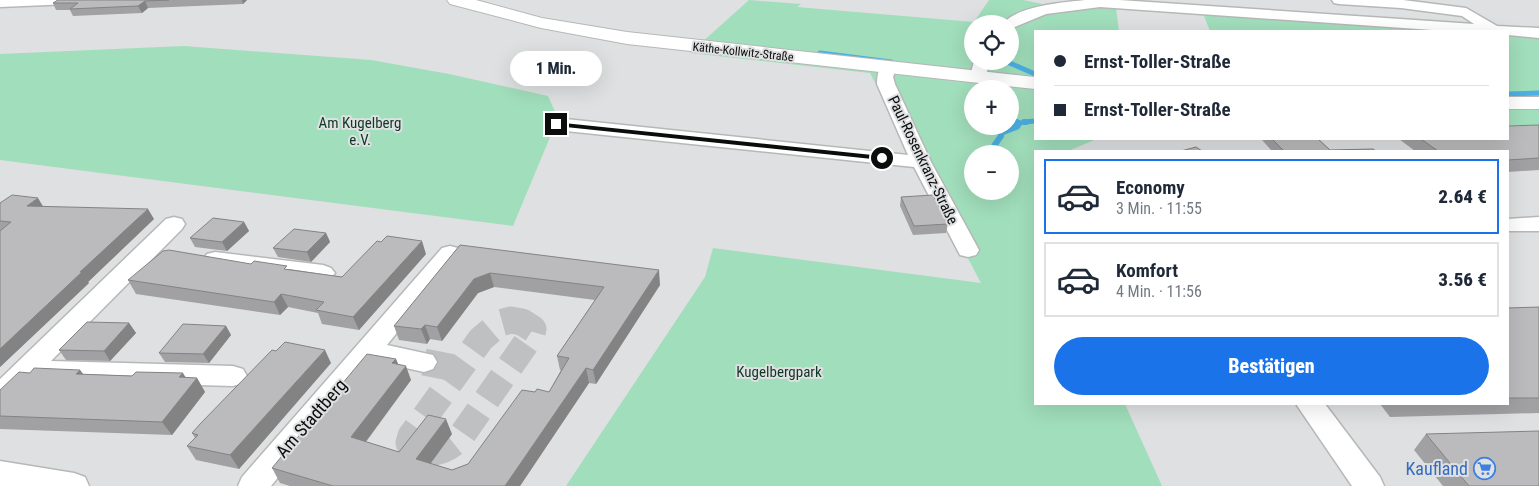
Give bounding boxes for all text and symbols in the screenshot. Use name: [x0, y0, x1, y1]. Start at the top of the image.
map controls: [964, 15, 1019, 200]
button: locate: [964, 15, 1019, 70]
street label: Käthe-Kollwitz-Straße: [692, 40, 794, 64]
text: Ernst-Toller-Straße: [1084, 50, 1231, 73]
callout: 1 Min.: [510, 52, 602, 86]
text: 1 Min.: [536, 59, 576, 78]
button: +: [964, 80, 1019, 135]
street label: Paul-Rosenkranz-Straße: [884, 93, 962, 227]
text: Ernst-Toller-Straße: [1084, 98, 1231, 121]
route end: [545, 113, 567, 135]
park label: Am Kugelberg e.V.: [319, 114, 401, 149]
button: −: [964, 145, 1019, 200]
route start: [871, 147, 893, 169]
icon: car: [1056, 174, 1101, 219]
text: Economy: [1116, 176, 1185, 199]
text: 2.64 €: [1438, 185, 1487, 208]
text: 3 Min. · 11:55: [1116, 199, 1202, 218]
icon: car: [1056, 257, 1101, 302]
text: Komfort: [1116, 259, 1178, 282]
text: 3.56 €: [1438, 268, 1487, 291]
text: 4 Min. · 11:56: [1116, 282, 1202, 301]
button: Bestätigen: [1054, 337, 1489, 395]
park label: Kugelbergpark: [736, 363, 822, 381]
street label: Am Stadtberg: [271, 374, 351, 462]
supermarket icon: Kaufland: [1472, 456, 1496, 480]
place label: Kaufland: [1406, 458, 1468, 479]

